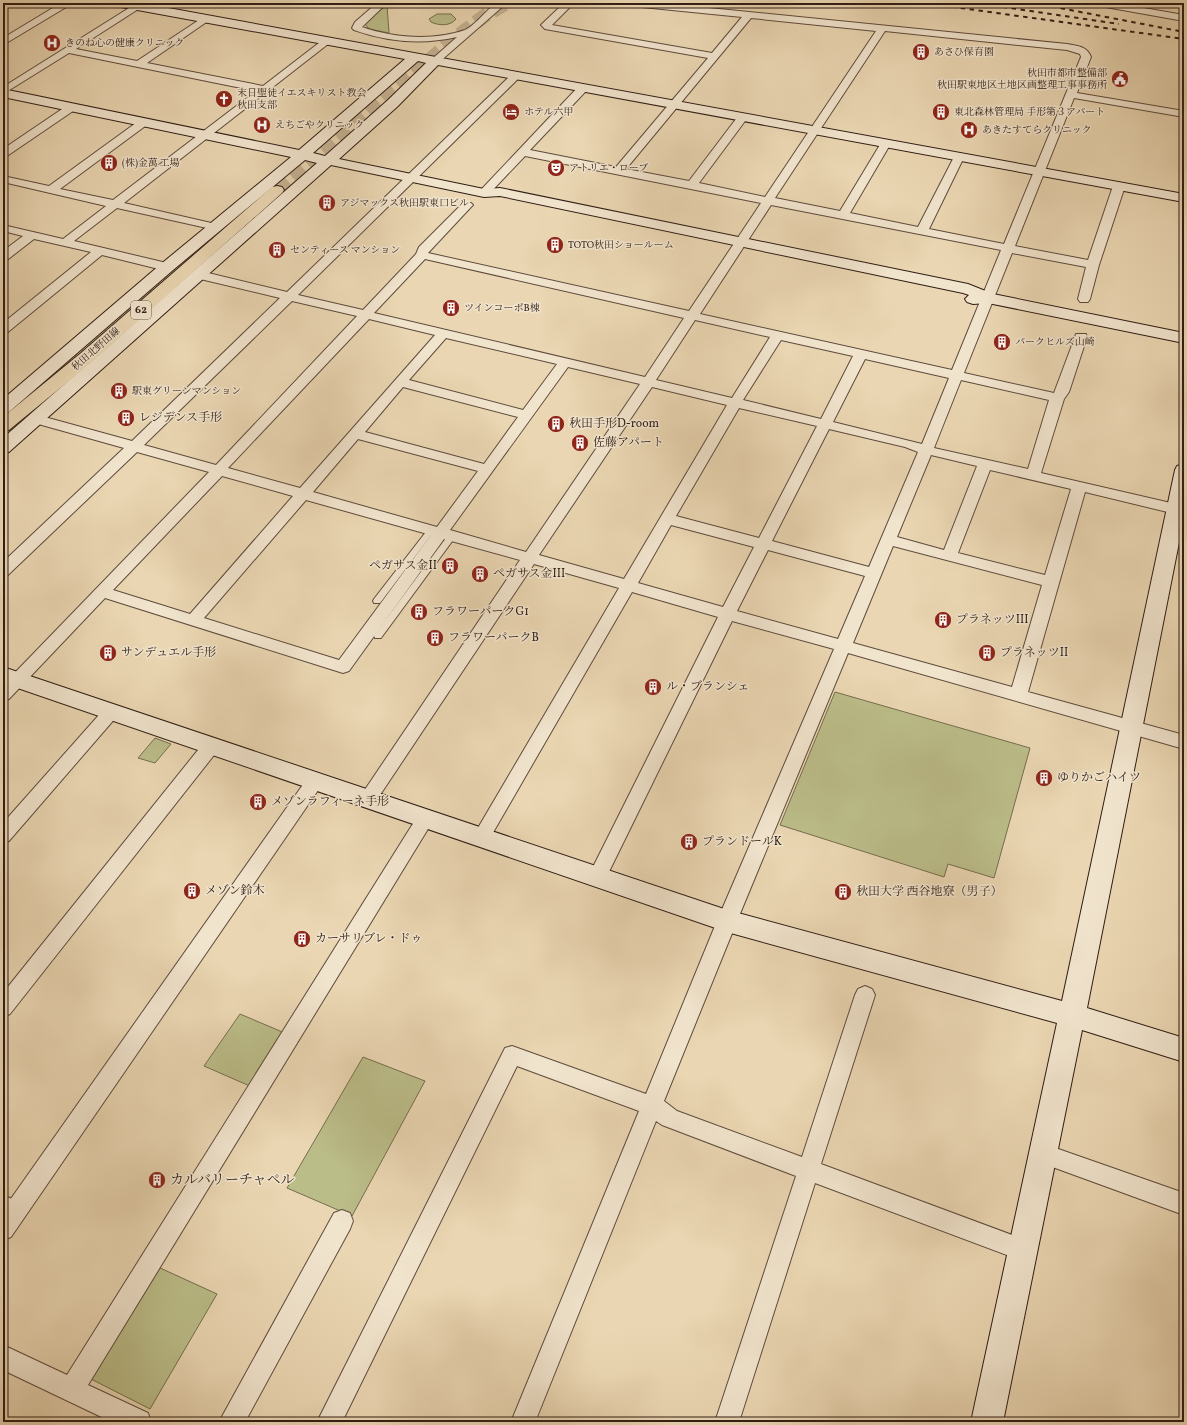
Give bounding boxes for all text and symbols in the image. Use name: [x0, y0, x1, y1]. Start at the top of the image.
hospital icon: きのね心の健康クリニック: [42, 33, 62, 53]
place label: きのね心の健康クリニック: [65, 36, 184, 50]
building icon: あさひ保育園: [911, 42, 931, 62]
place label: あさひ保育園: [934, 45, 994, 59]
place label: 秋田市都市整備部 秋田駅東地区土地区画整理工事事務所: [937, 66, 1107, 92]
public building icon: 秋田市都市整備部 秋田駅東地区土地区画整理工事事務所: [1110, 69, 1130, 89]
place label: 末日聖徒イエスキリスト教会 秋田支部: [237, 86, 366, 112]
church icon: 末日聖徒イエスキリスト教会 秋田支部: [214, 89, 234, 109]
hotel icon: ホテル六甲: [501, 102, 521, 122]
building icon: 東北森林管理局 手形第３アパート: [931, 102, 951, 122]
place label: ホテル六甲: [524, 105, 574, 119]
place label: 東北森林管理局 手形第３アパート: [954, 105, 1105, 119]
hospital icon: えちごやクリニック: [252, 115, 272, 135]
place label: えちごやクリニック: [275, 118, 364, 132]
hospital icon: あきたすてらクリニック: [959, 120, 979, 140]
place label: あきたすてらクリニック: [982, 123, 1092, 137]
building icon: (株)金萬 工場: [99, 153, 119, 173]
place label: (株)金萬 工場: [122, 156, 180, 170]
theatre icon: アトリエ・ローブ: [546, 158, 566, 178]
place label: アトリエ・ローブ: [569, 161, 648, 175]
building icon: アジマックス秋田駅東口ビル: [317, 193, 337, 213]
place label: アジマックス秋田駅東口ビル: [340, 196, 469, 210]
building icon: TOTO秋田ショールーム: [545, 235, 565, 255]
place label: TOTO秋田ショールーム: [568, 238, 674, 252]
building icon: センティース マンション: [267, 240, 287, 260]
place label: センティース マンション: [290, 243, 400, 257]
building icon: ツインコーポB棟: [441, 298, 461, 318]
road number: 62: [131, 301, 151, 319]
place label: ツインコーポB棟: [464, 301, 540, 315]
street label: 秋田北野田線: [69, 324, 123, 374]
building icon: パークヒルズ山崎: [992, 332, 1012, 352]
place label: パークヒルズ山崎: [1015, 335, 1095, 349]
building icon: 駅東グリーンマンション: [109, 381, 129, 401]
place label: 駅東グリーンマンション: [132, 384, 241, 398]
building icon: レジデンス手形: [116, 408, 136, 428]
place label: レジデンス手形: [139, 410, 222, 426]
building icon: 秋田手形D-room: [546, 414, 566, 434]
place label: 秋田手形D-room: [569, 416, 660, 432]
building icon: 佐藤アパート: [570, 433, 590, 453]
place label: 佐藤アパート: [593, 435, 664, 451]
building icon: ペガサス金II: [440, 556, 460, 576]
place label: ペガサス金II: [369, 558, 437, 574]
building icon: ペガサス金III: [470, 564, 490, 584]
place label: ペガサス金III: [493, 566, 565, 582]
building icon: フラワーパークG1: [409, 602, 429, 622]
place label: フラワーパークG1: [432, 604, 529, 620]
building icon: プラネッツIII: [933, 610, 953, 630]
place label: プラネッツIII: [956, 612, 1028, 628]
building icon: フラワーパークB: [425, 628, 445, 648]
place label: フラワーパークB: [448, 630, 539, 646]
building icon: サンデュエル手形: [98, 643, 118, 663]
building icon: プラネッツII: [977, 643, 997, 663]
place label: サンデュエル手形: [121, 645, 216, 661]
place label: プラネッツII: [1000, 645, 1068, 661]
building icon: ル・ブランシェ: [643, 677, 663, 697]
place label: ル・ブランシェ: [666, 679, 749, 695]
building icon: ゆりかごハイツ: [1034, 768, 1054, 788]
place label: ゆりかごハイツ: [1057, 770, 1141, 786]
building icon: メゾンラフィーネ手形: [248, 792, 268, 812]
place label: メゾンラフィーネ手形: [271, 794, 389, 810]
building icon: プランドールK: [679, 832, 699, 852]
place label: プランドールK: [702, 834, 782, 850]
building icon: メゾン鈴木: [182, 881, 202, 901]
building icon: 秋田大学 西谷地寮（男子）: [833, 882, 853, 902]
place label: メゾン鈴木: [205, 883, 265, 899]
place label: 秋田大学 西谷地寮（男子）: [856, 884, 1002, 900]
building icon: カーサリブレ・ドゥ: [292, 929, 312, 949]
place label: カーサリブレ・ドゥ: [315, 931, 422, 947]
building icon: カルバリーチャペル: [147, 1170, 167, 1190]
place label: カルバリーチャペル: [170, 1171, 295, 1190]

